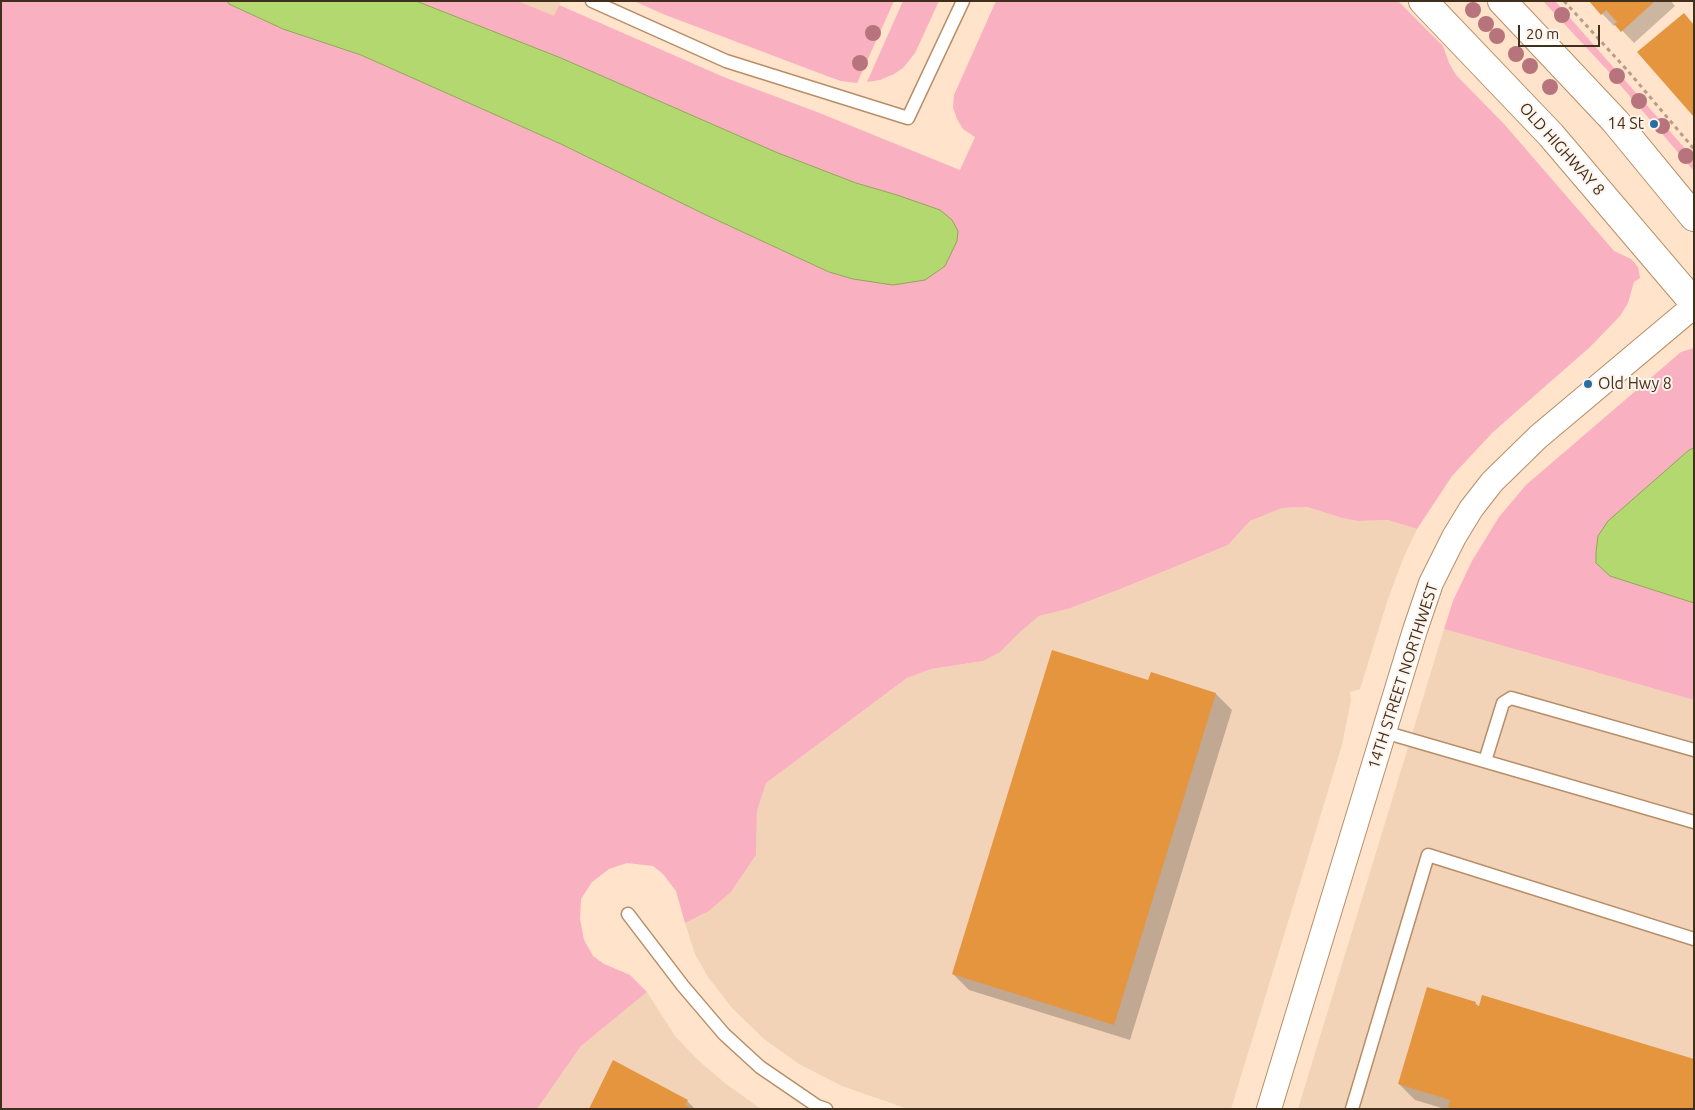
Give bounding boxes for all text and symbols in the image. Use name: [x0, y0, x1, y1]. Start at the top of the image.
scale bar: [1520, 15, 1602, 47]
text: 20 m: [1526, 25, 1559, 42]
street label: OLD HIGHWAY 8: [1515, 99, 1609, 199]
place label: 14 St: [1608, 114, 1644, 134]
marker: 14 St: [1648, 118, 1660, 130]
place label: Old Hwy 8: [1598, 374, 1672, 394]
marker: Old Hwy 8: [1582, 378, 1594, 390]
street label: 14TH STREET NORTHWEST: [1364, 581, 1442, 771]

